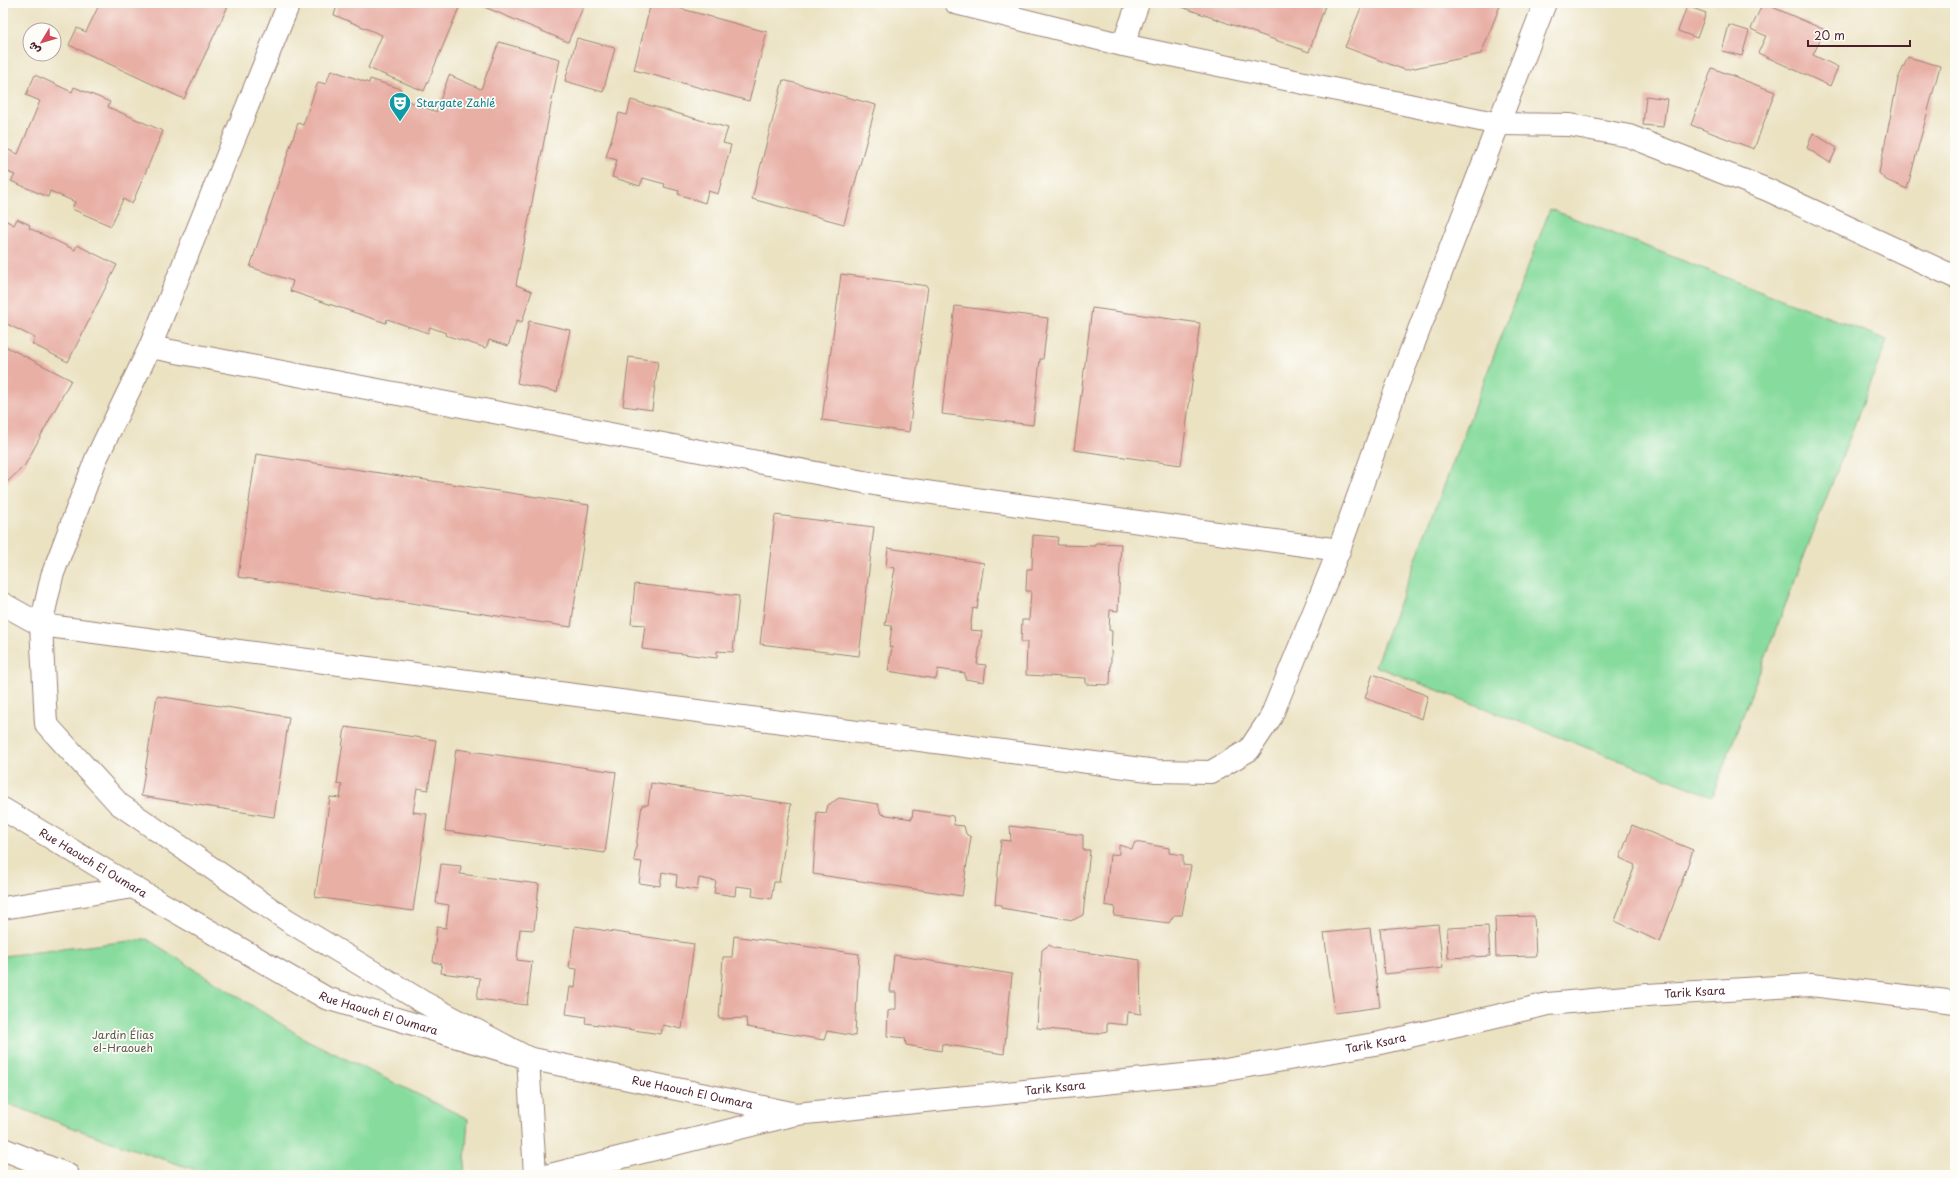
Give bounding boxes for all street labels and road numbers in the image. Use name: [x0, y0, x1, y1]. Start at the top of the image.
street label: Rue Haouch El Oumara: [36, 824, 151, 901]
street label: Tarik Ksara: [1664, 981, 1726, 1002]
street label: Rue Haouch El Oumara: [316, 987, 440, 1039]
street label: Tarik Ksara: [1344, 1028, 1407, 1057]
street label: Rue Haouch El Oumara: [631, 1071, 755, 1113]
street label: Tarik Ksara: [1024, 1076, 1086, 1099]

